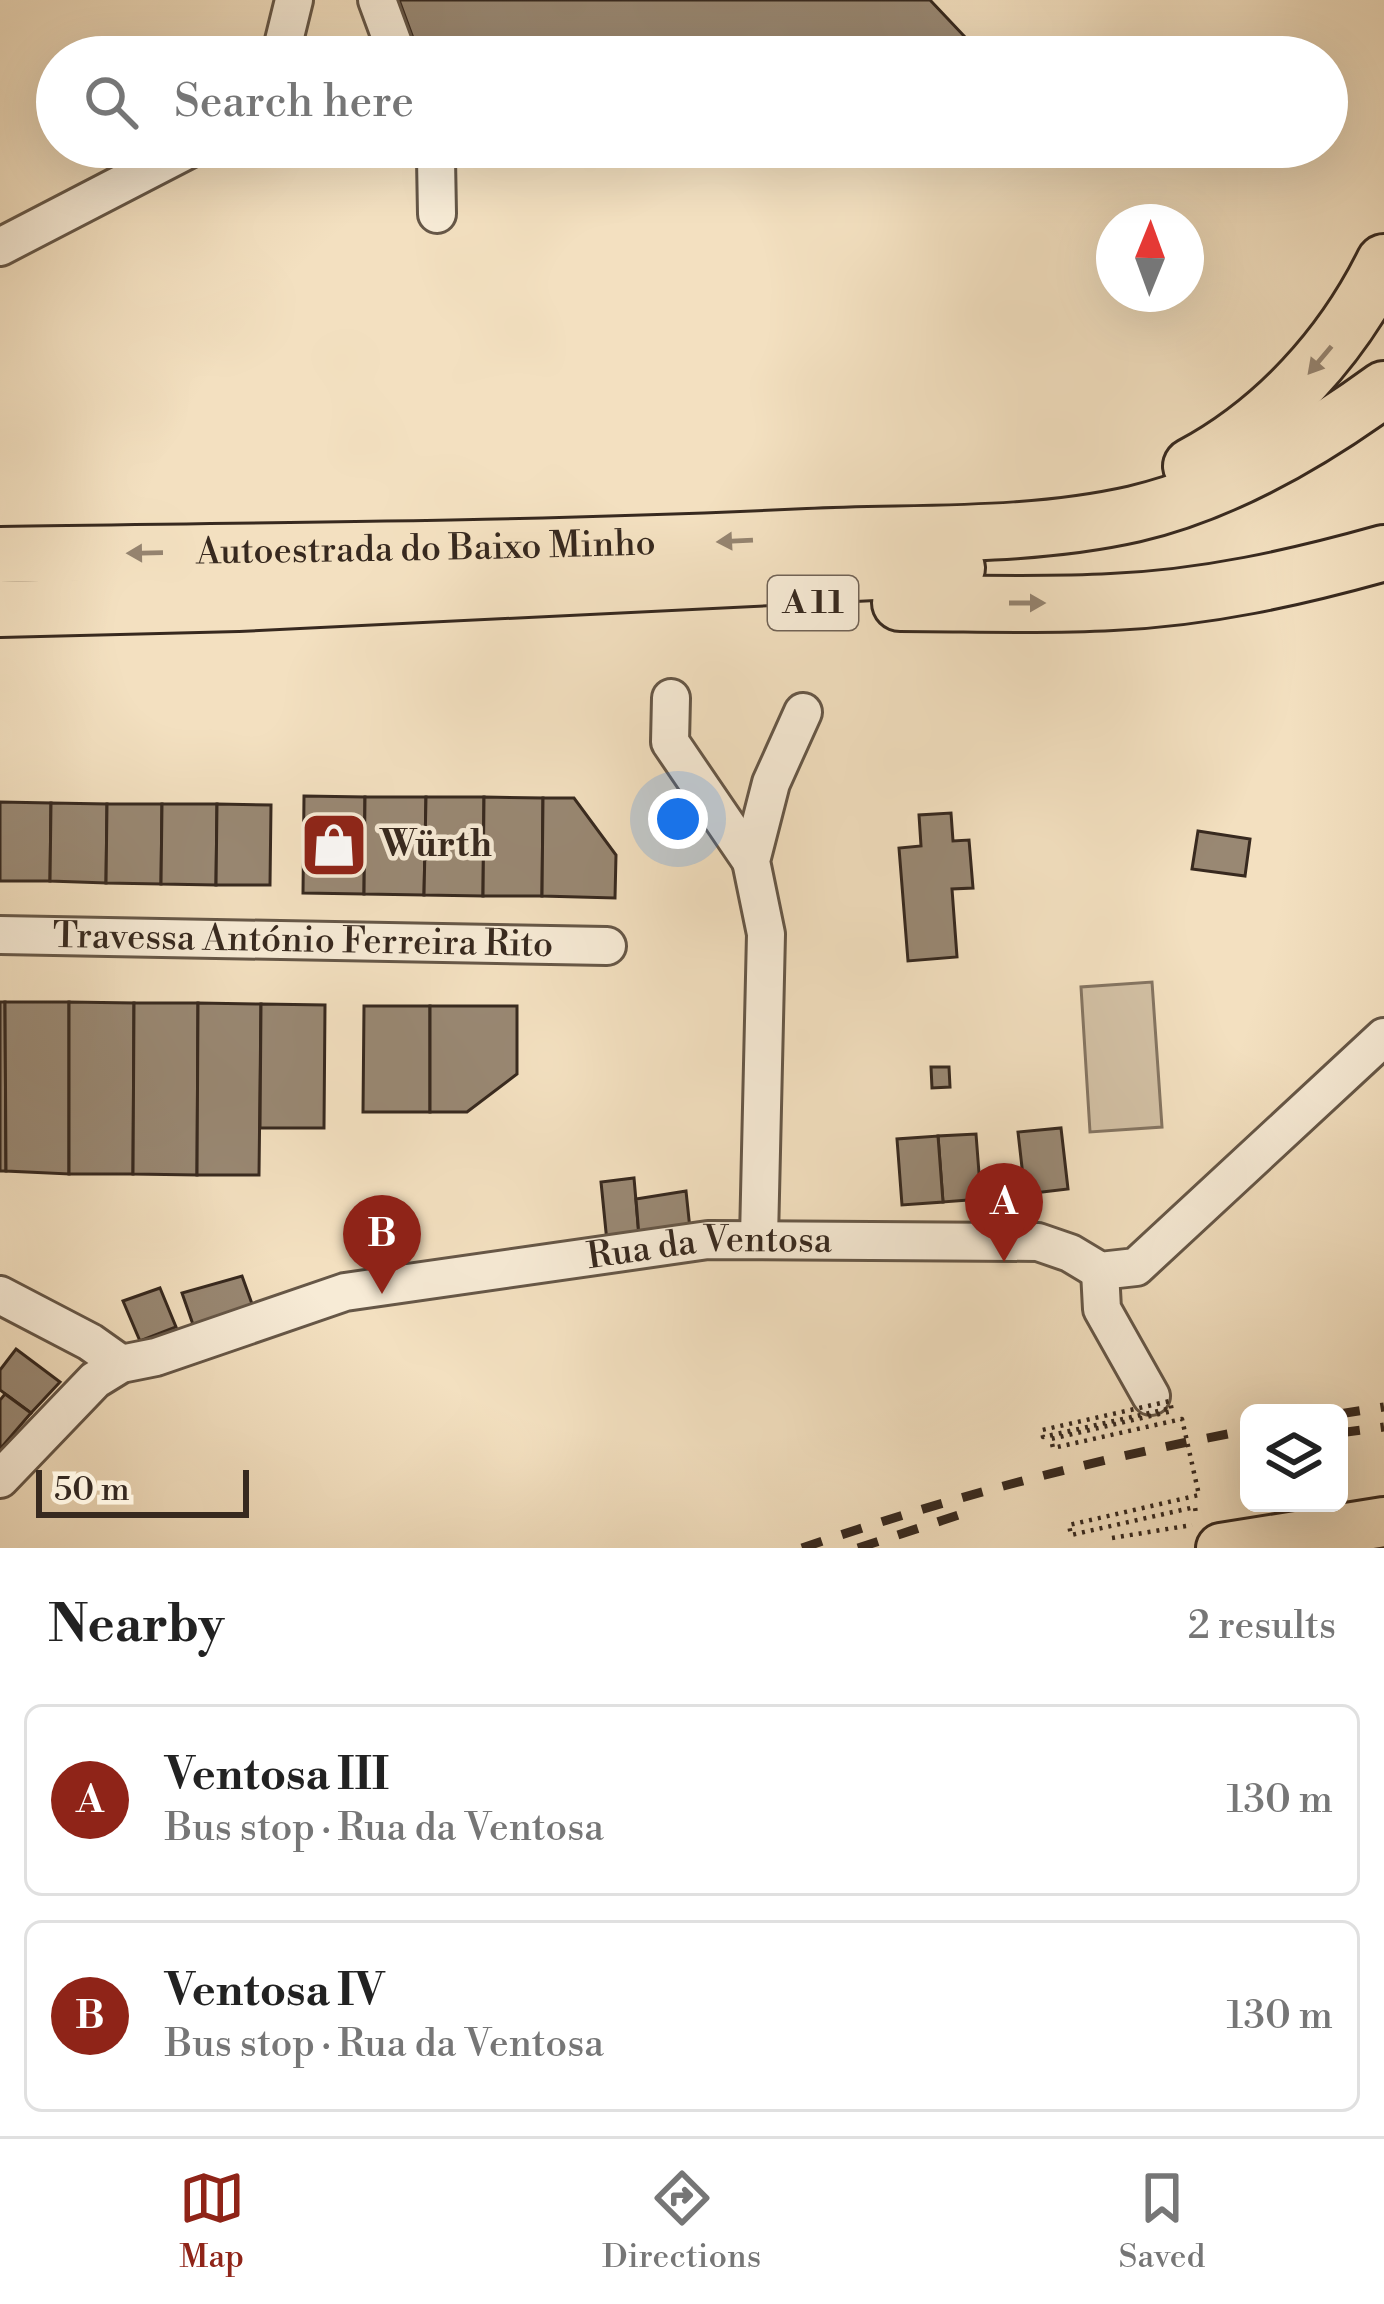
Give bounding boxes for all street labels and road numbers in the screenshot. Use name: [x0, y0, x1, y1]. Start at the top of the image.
street label: Autoestrada do Baixo Minho: [195, 521, 656, 575]
road number: A 11: [768, 576, 858, 630]
street label: Travessa António Ferreira Rito: [52, 913, 554, 968]
street label: Rua da Ventosa: [584, 1217, 833, 1280]

